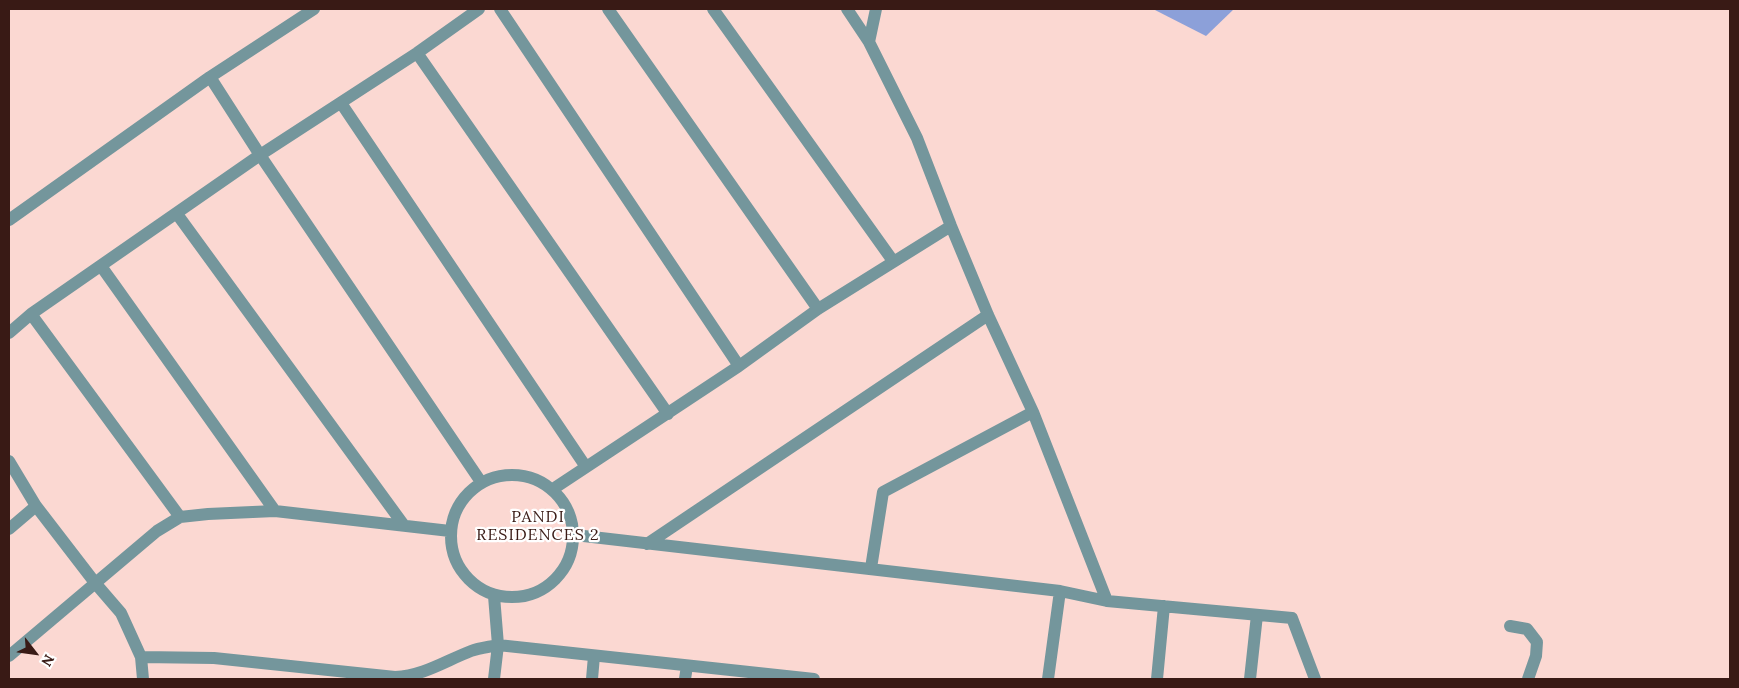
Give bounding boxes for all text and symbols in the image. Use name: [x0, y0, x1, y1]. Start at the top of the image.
district label: PANDI RESIDENCES 2: [475, 507, 601, 545]
north arrow: [10, 628, 60, 678]
text: N: [37, 651, 58, 670]

